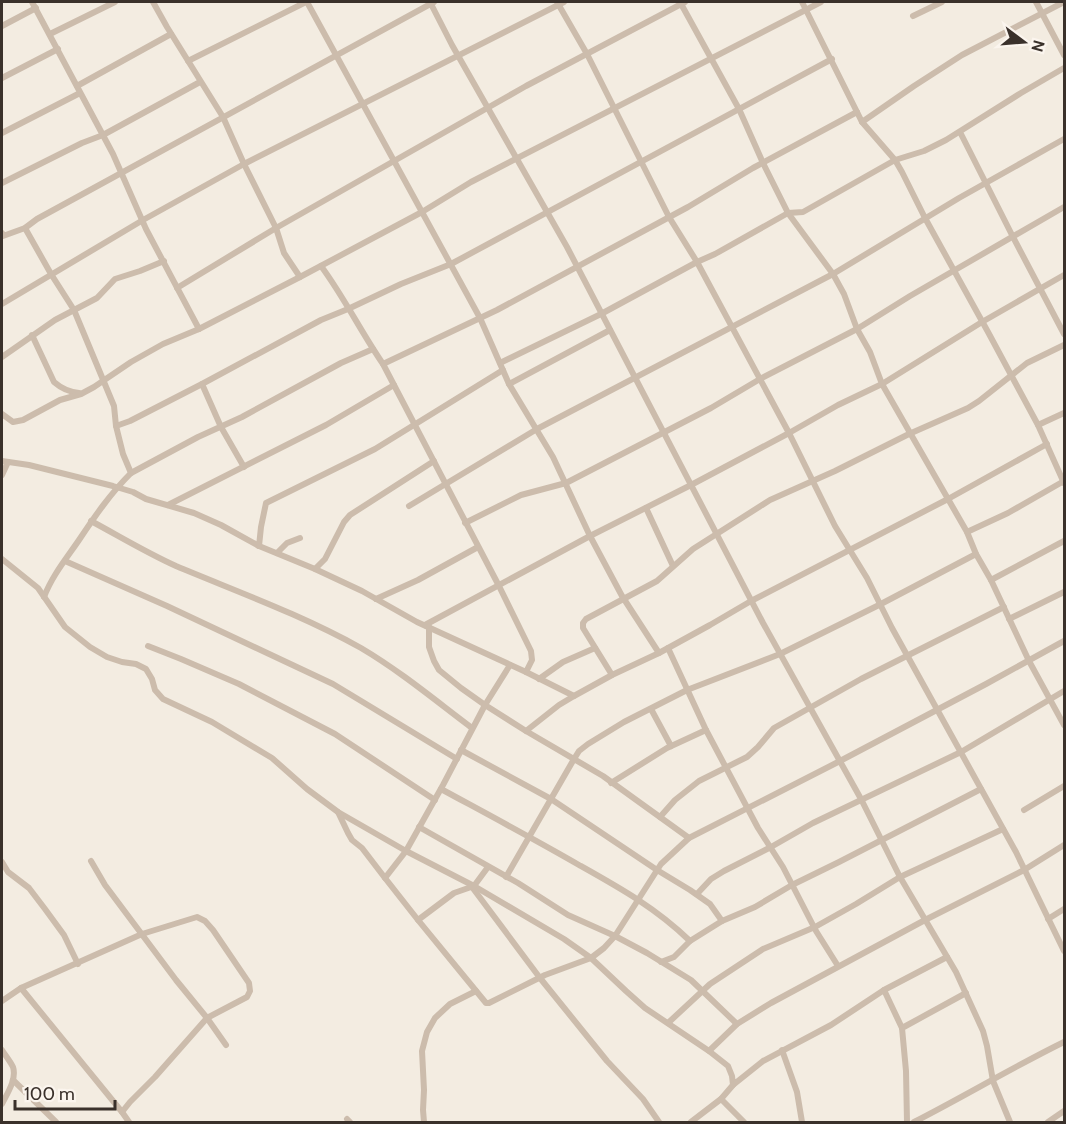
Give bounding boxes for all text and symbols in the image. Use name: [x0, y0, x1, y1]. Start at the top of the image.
north arrow: [994, 12, 1054, 72]
text: N: [1027, 38, 1049, 54]
scale bar: [15, 1073, 116, 1111]
text: 100 m: [24, 1083, 75, 1105]

